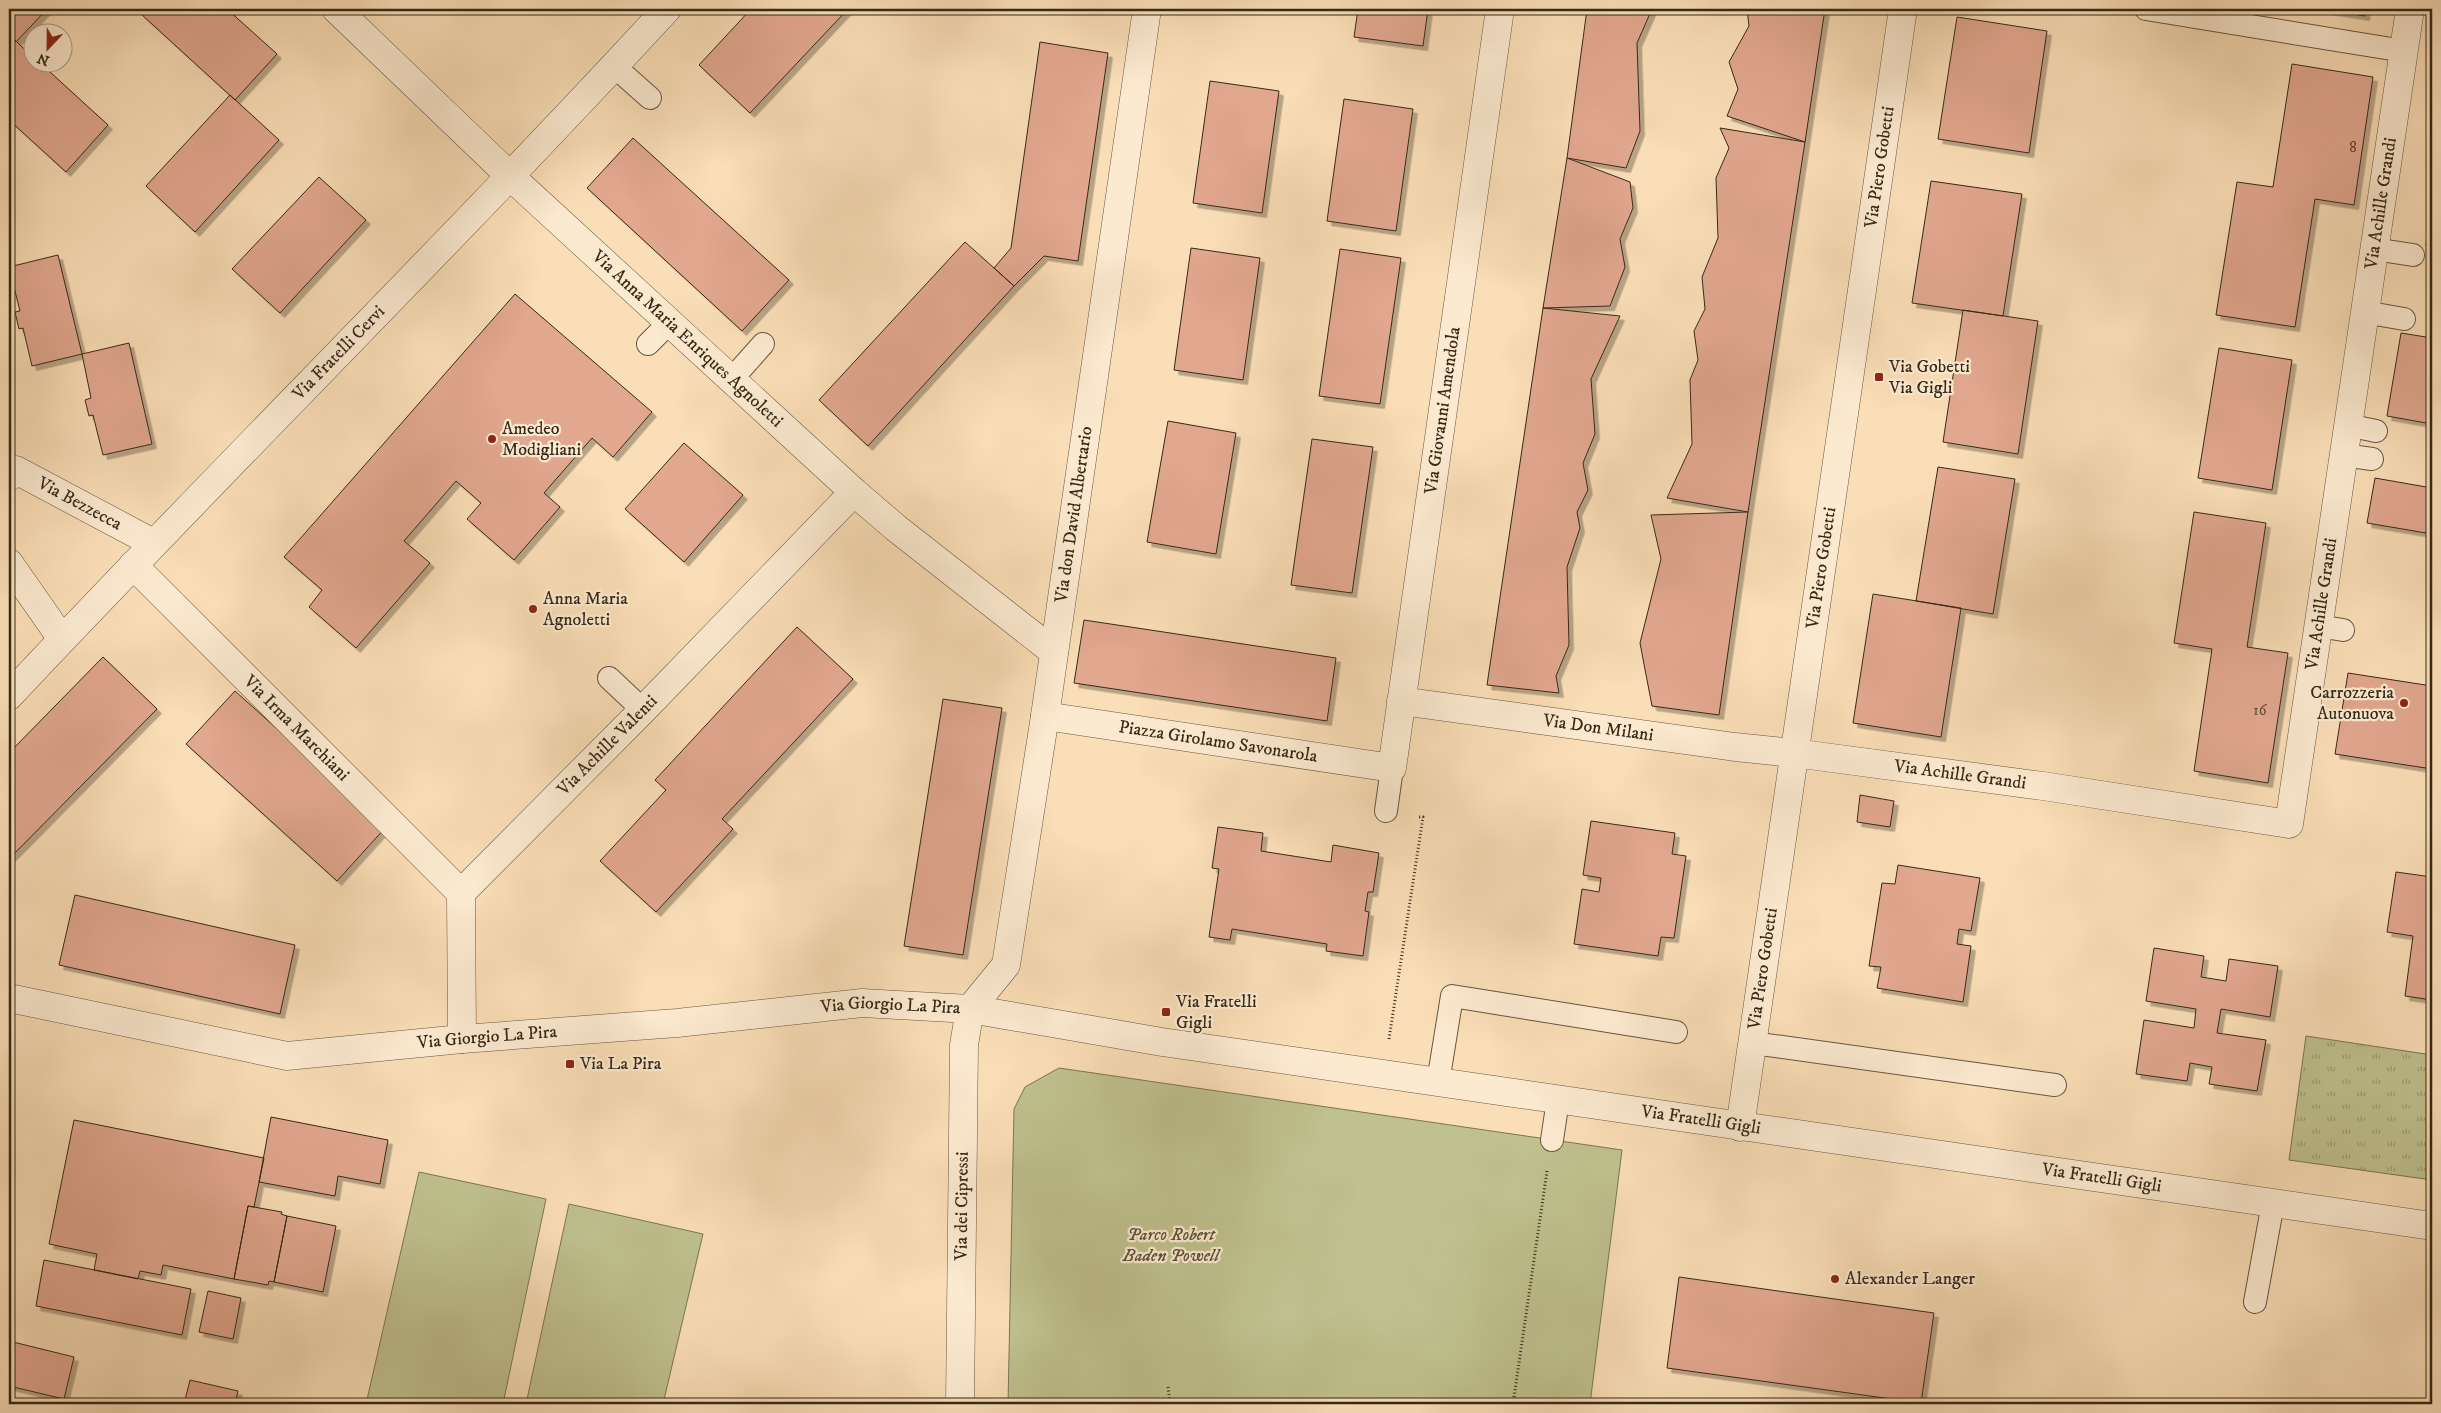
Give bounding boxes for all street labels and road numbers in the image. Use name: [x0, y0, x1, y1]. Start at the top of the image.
street label: Via Piero Gobetti: [1860, 105, 1900, 230]
street label: Via Achille Grandi: [2360, 136, 2402, 272]
street label: Via Anna Maria Enriques Agnoletti: [586, 245, 788, 432]
street label: Via Fratelli Cervi: [287, 301, 390, 406]
street label: Via Giovanni Amendola: [1420, 325, 1466, 497]
street label: Via don David Albertario: [1050, 425, 1098, 605]
street label: Via Bezzecca: [33, 472, 126, 536]
street label: Via Piero Gobetti: [1802, 506, 1841, 631]
street label: Via Achille Grandi: [2301, 537, 2342, 672]
street label: Via Irma Marchiani: [238, 670, 354, 786]
street label: Via Achille Valenti: [552, 690, 662, 801]
street label: Via Don Milani: [1541, 710, 1655, 747]
street label: Piazza Girolamo Savonarola: [1117, 716, 1319, 768]
street label: Via Achille Grandi: [1892, 755, 2027, 795]
street label: Via Piero Gobetti: [1743, 906, 1783, 1032]
street label: Via Giorgio La Pira: [819, 992, 961, 1019]
street label: Via Giorgio La Pira: [415, 1021, 558, 1054]
street label: Via Fratelli Gigli: [1639, 1100, 1762, 1140]
street label: Via dei Cipressi: [951, 1152, 974, 1261]
street label: Via Fratelli Gigli: [2040, 1158, 2163, 1198]

